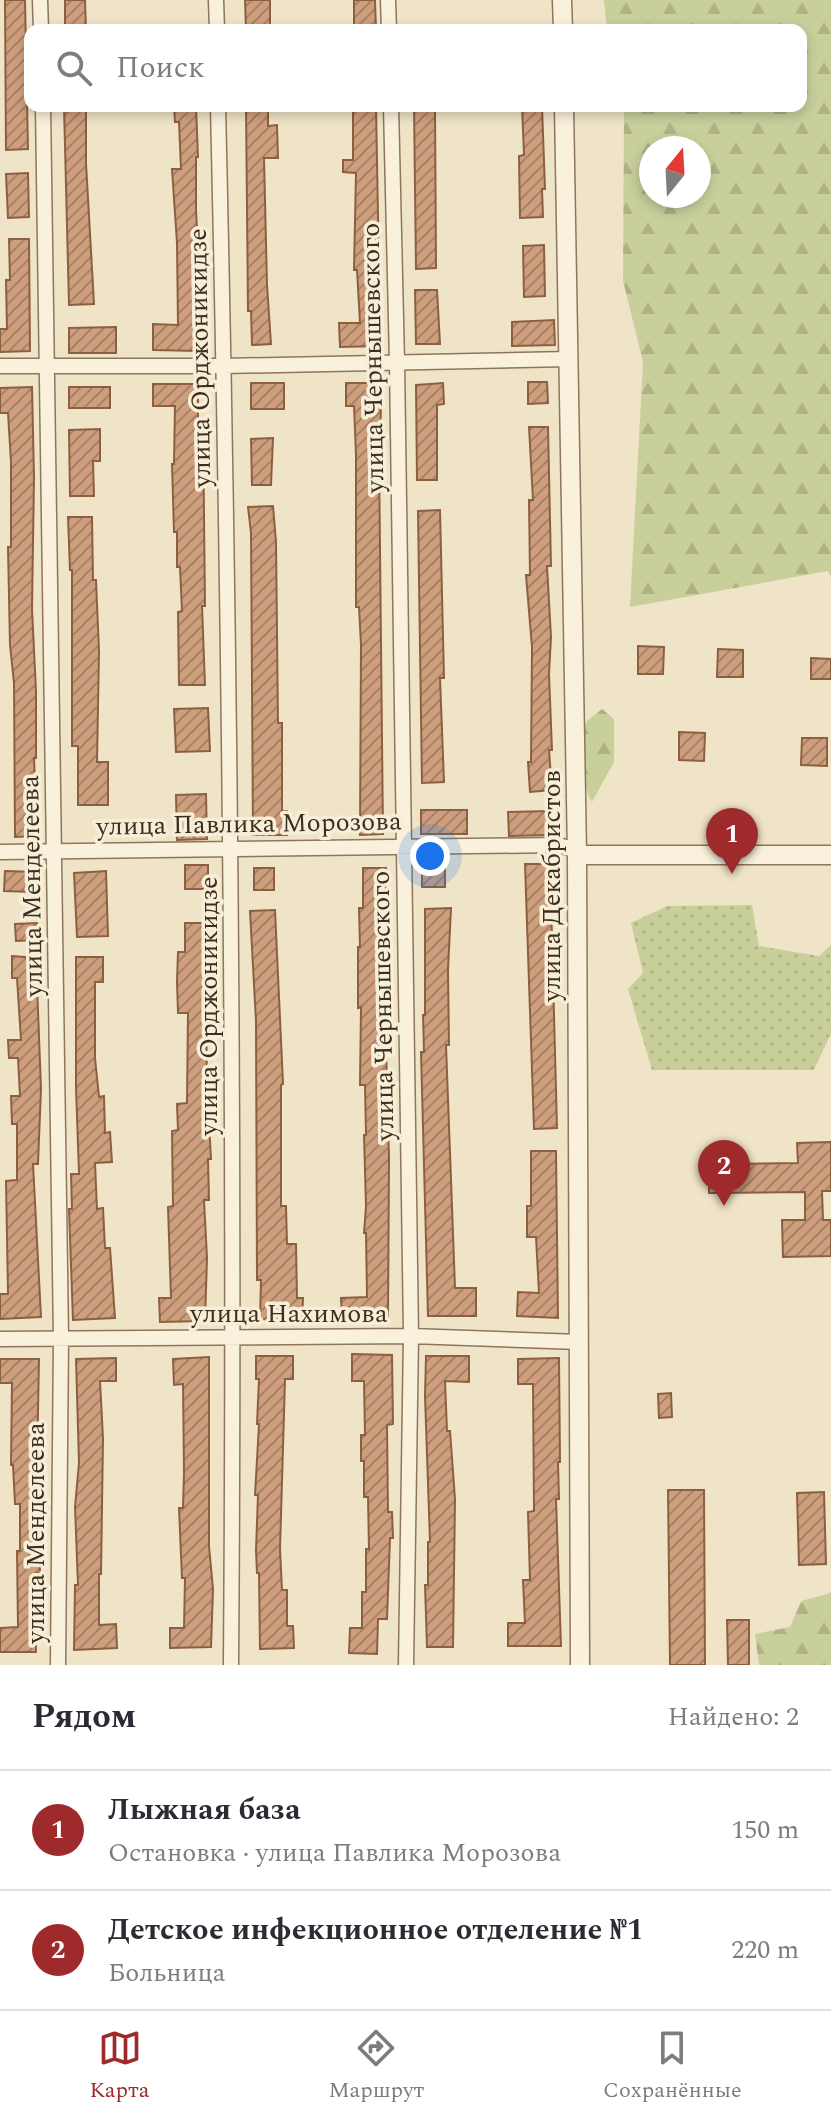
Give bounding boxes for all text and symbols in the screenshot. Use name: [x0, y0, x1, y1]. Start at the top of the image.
search box: [24, 24, 807, 112]
text: Поиск: [116, 45, 205, 91]
icon: search: [52, 46, 96, 90]
north arrow: [639, 136, 711, 208]
street label: улица Чернышевского: [351, 223, 395, 494]
street label: улица Орджоникидзе: [178, 228, 222, 489]
street label: улица Декабристов: [532, 770, 572, 1003]
street label: улица Менделеева: [10, 775, 54, 998]
street label: улица Павлика Морозова: [95, 801, 402, 847]
pin: 1: [706, 808, 758, 874]
your location: [410, 836, 450, 876]
street label: улица Чернышевского: [361, 871, 405, 1142]
street label: улица Орджоникидзе: [189, 876, 229, 1137]
pin: 2: [698, 1140, 750, 1206]
street label: улица Нахимова: [189, 1294, 388, 1334]
street label: улица Менделеева: [16, 1422, 56, 1645]
text: Рядом: [32, 1691, 136, 1743]
text: Найдено: 2: [668, 1697, 799, 1737]
text: Лыжная база: [108, 1787, 301, 1833]
text: 1: [51, 1810, 65, 1850]
text: 150 m: [731, 1810, 799, 1850]
text: Остановка · улица Павлика Морозова: [108, 1833, 561, 1873]
text: Детское инфекционное отделение №1: [108, 1907, 644, 1953]
text: 2: [51, 1930, 65, 1970]
text: 220 m: [731, 1930, 799, 1970]
text: Больница: [108, 1953, 225, 1993]
tab: Карта: [89, 2026, 150, 2107]
tab: Маршрут: [328, 2026, 424, 2107]
tab: Сохранённые: [603, 2026, 742, 2107]

